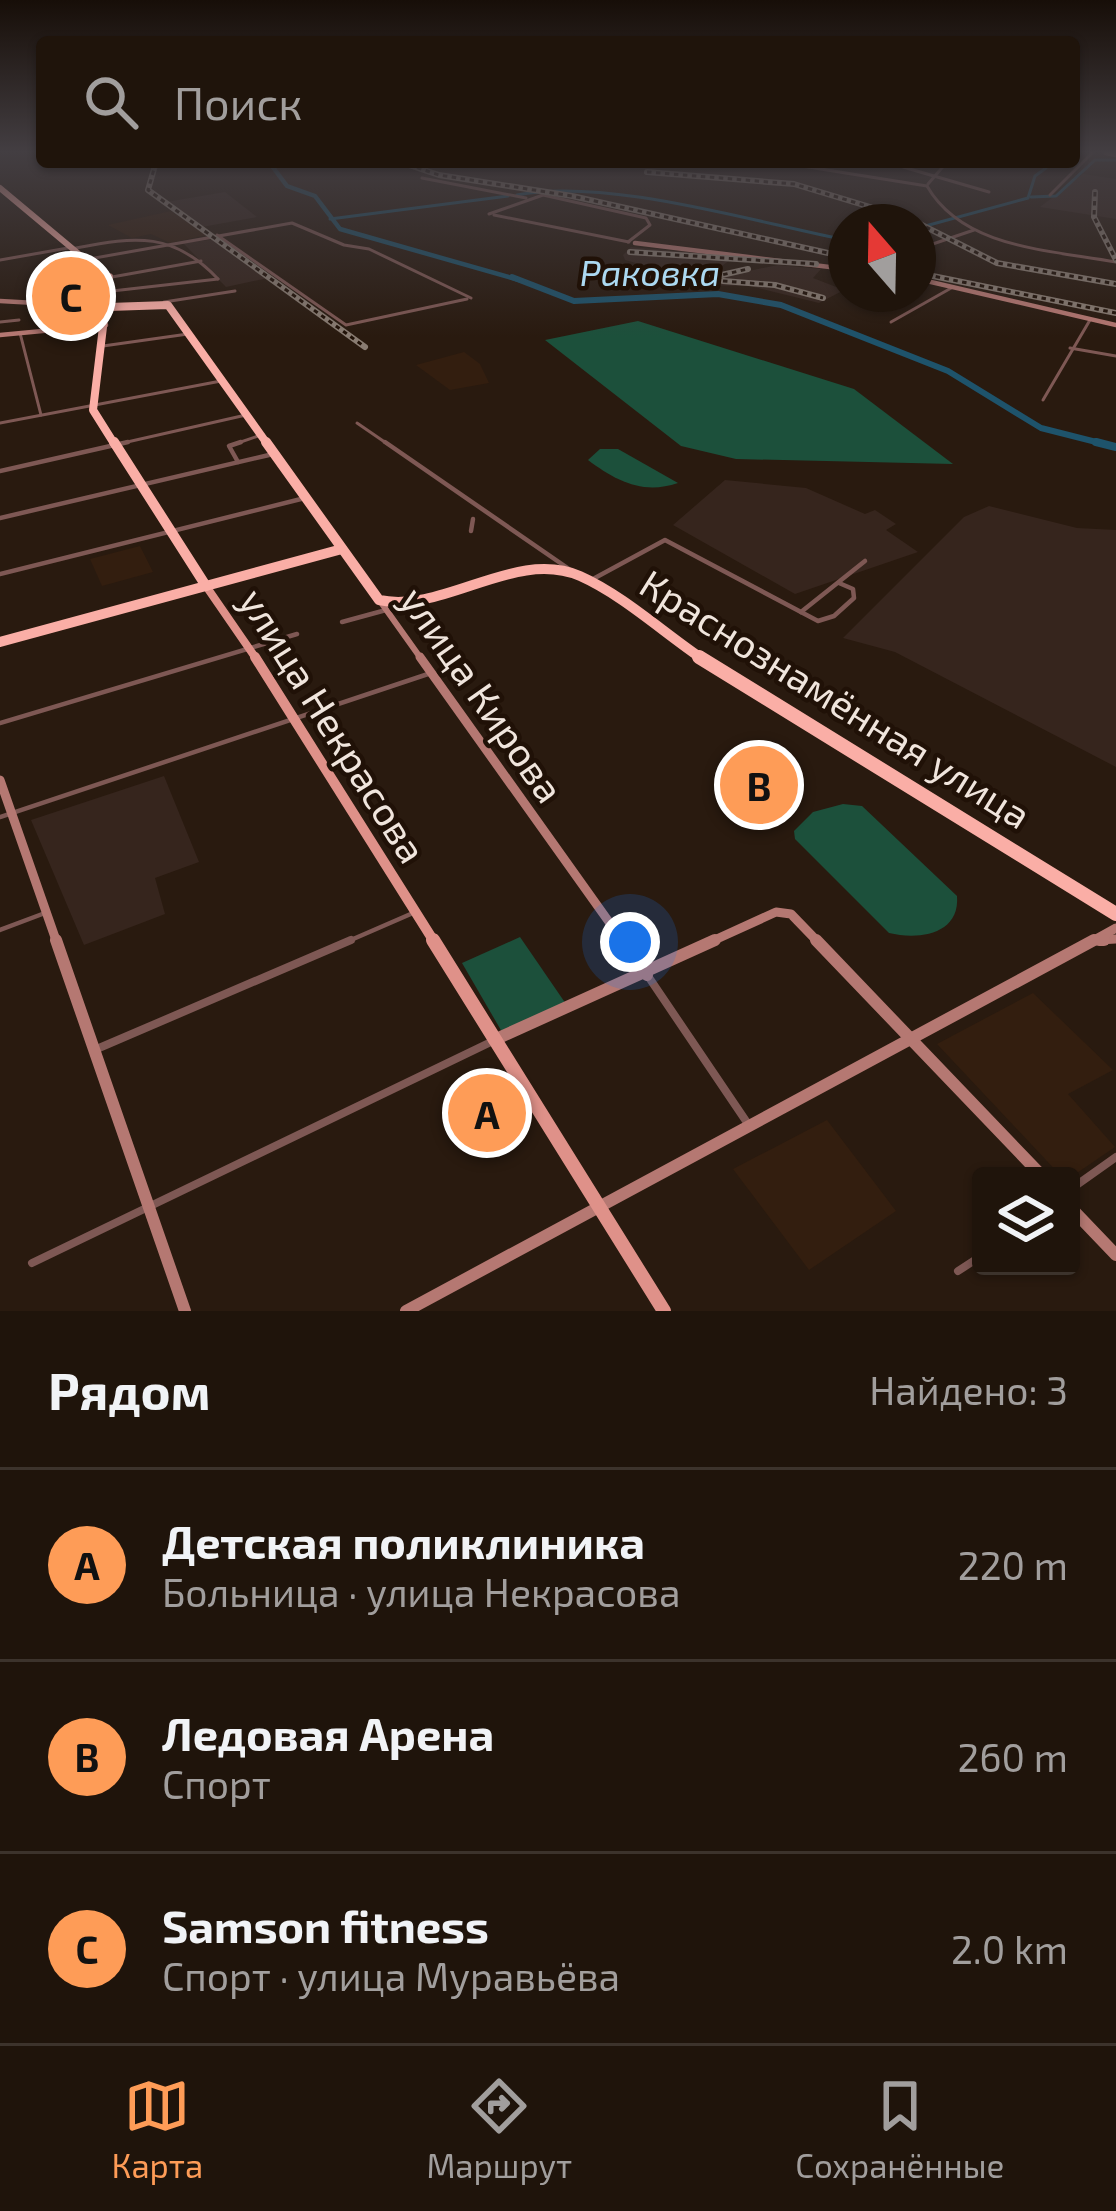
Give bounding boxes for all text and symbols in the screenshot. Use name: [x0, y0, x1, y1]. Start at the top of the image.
search box: [36, 36, 1080, 168]
icon: search: [78, 69, 144, 135]
text: Поиск: [174, 75, 302, 129]
north arrow: [828, 204, 936, 312]
water label: Раковка: [580, 250, 720, 293]
pin: C: [32, 251, 110, 341]
street label: Краснознамённая улица: [632, 559, 1040, 838]
street label: улица Кирова: [391, 577, 575, 811]
street label: улица Некрасова: [230, 579, 437, 871]
pin: B: [720, 740, 798, 830]
your location: [600, 912, 660, 972]
pin: A: [448, 1068, 526, 1158]
map controls: [972, 1167, 1080, 1275]
button: layers: [972, 1167, 1080, 1275]
text: Рядом: [48, 1359, 211, 1420]
text: Найдено: 3: [869, 1366, 1068, 1413]
text: Детская поликлиника: [162, 1514, 645, 1568]
text: A: [74, 1541, 100, 1588]
text: 220 m: [958, 1541, 1068, 1588]
text: Больница · улица Некрасова: [162, 1568, 680, 1615]
text: Ледовая Арена: [162, 1706, 494, 1760]
text: B: [75, 1733, 99, 1780]
text: 260 m: [957, 1733, 1068, 1780]
text: Спорт: [162, 1760, 271, 1807]
text: Samson fitness: [162, 1898, 489, 1952]
text: C: [76, 1925, 98, 1972]
text: 2.0 km: [951, 1925, 1068, 1972]
text: Спорт · улица Муравьёва: [162, 1952, 620, 1999]
tab: Карта: [112, 2073, 203, 2185]
tab: Маршрут: [426, 2073, 572, 2185]
tab: Сохранённые: [795, 2073, 1004, 2185]

